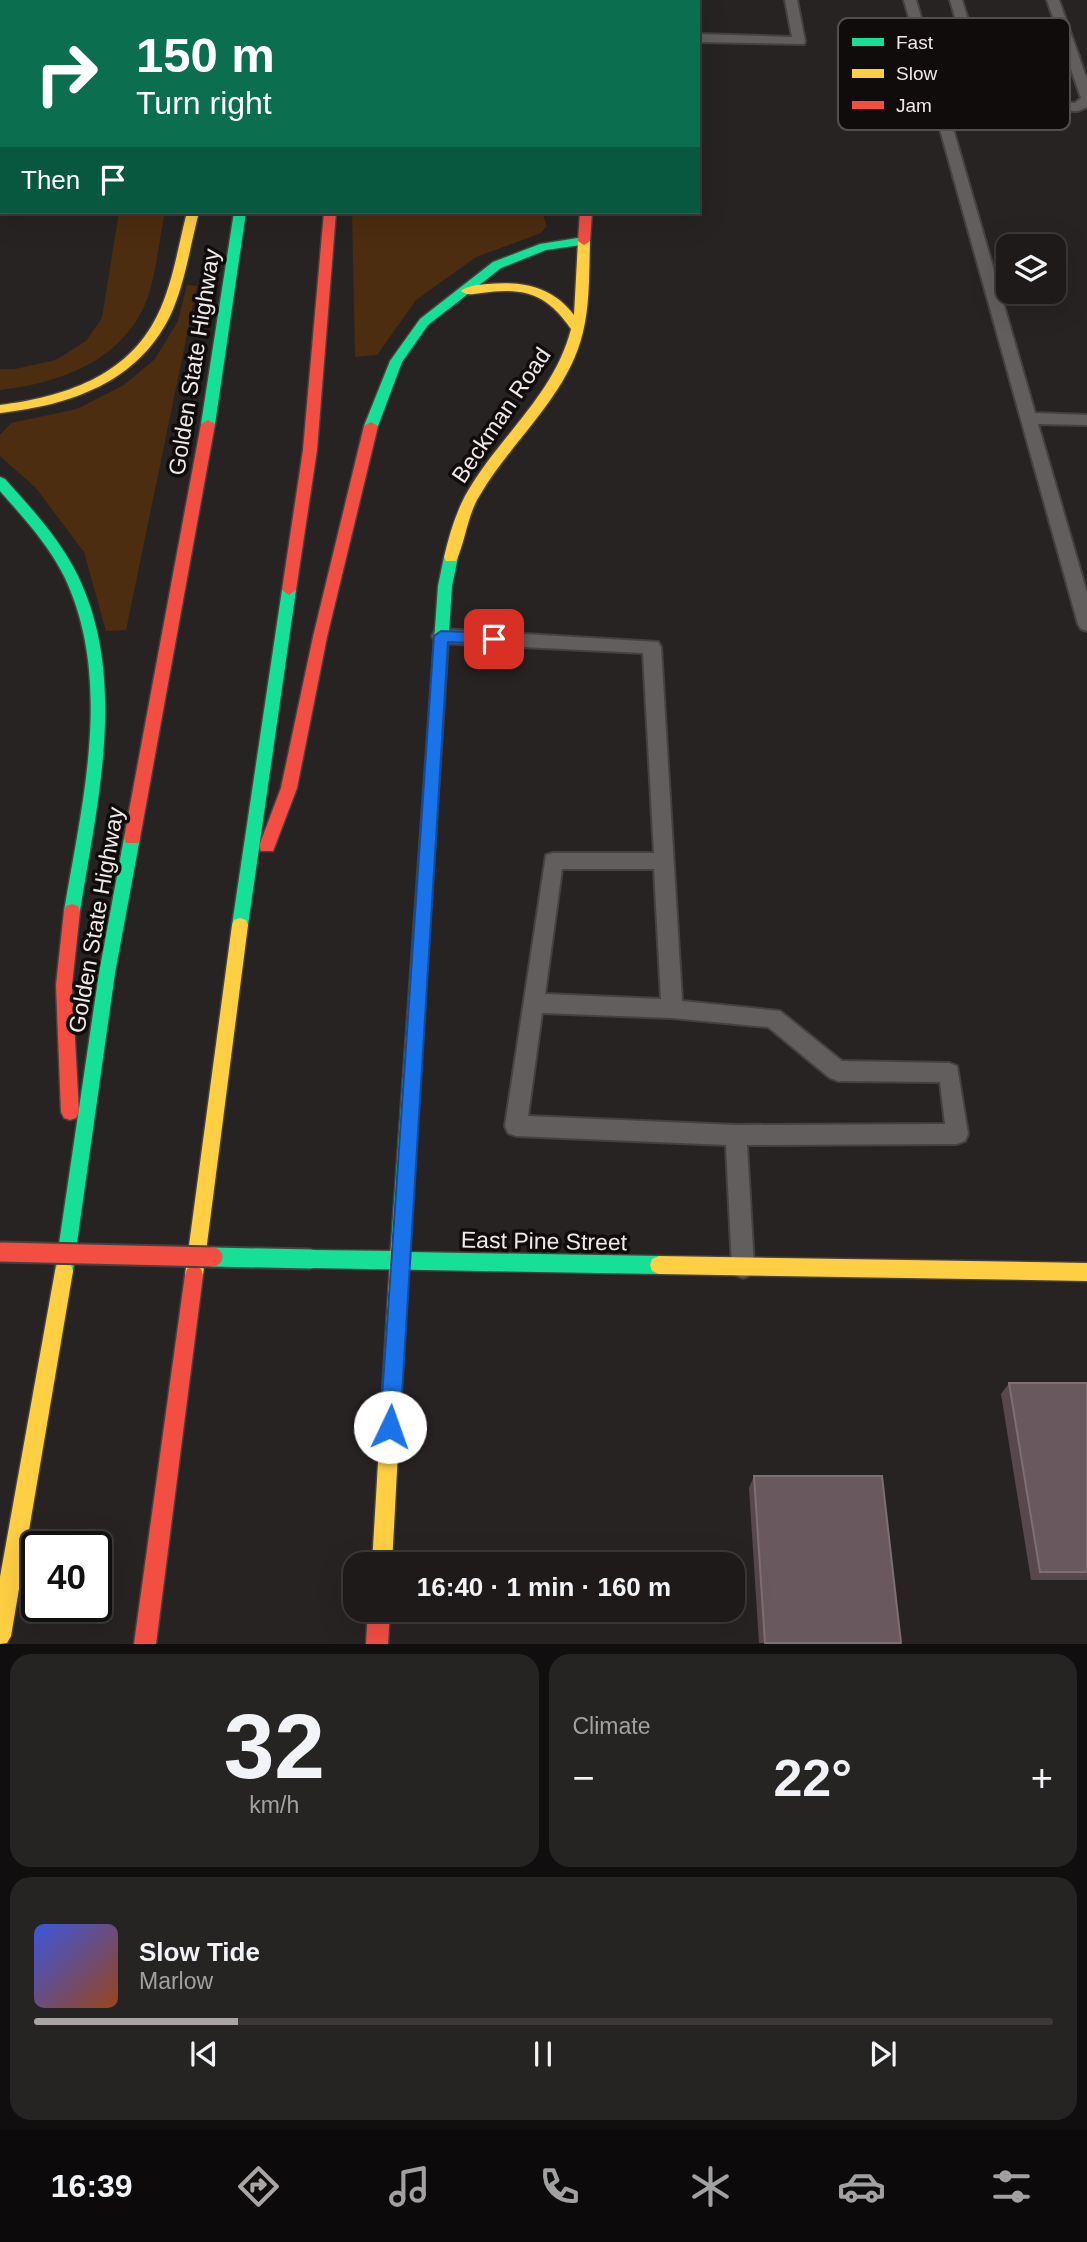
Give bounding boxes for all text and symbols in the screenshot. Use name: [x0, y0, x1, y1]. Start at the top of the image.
legend: [838, 18, 1070, 130]
icon: right: [21, 28, 112, 119]
text: 150 m: [136, 28, 275, 82]
text: Fast: [896, 32, 934, 53]
text: Slow: [896, 63, 937, 84]
text: Turn right: [136, 85, 272, 121]
text: Jam: [896, 95, 932, 116]
icon: arrive: [94, 161, 132, 199]
text: Then: [21, 165, 80, 195]
map controls: [996, 234, 1066, 304]
button: layers: [996, 234, 1066, 304]
street label: Golden State Highway: [163, 246, 225, 477]
street label: Beckman Road: [446, 343, 556, 487]
pin: [464, 609, 524, 669]
icon: arrive: [475, 620, 513, 658]
street label: Golden State Highway: [63, 805, 129, 1035]
street label: East Pine Street: [461, 1227, 628, 1255]
position arrow: [353, 1390, 427, 1464]
speed limit sign: 40: [21, 1531, 112, 1622]
text: 16:40 · 1 min · 160 m: [417, 1572, 671, 1602]
text: 32: [224, 1696, 325, 1797]
text: Climate: [573, 1713, 650, 1739]
text: 22°: [773, 1749, 852, 1807]
text: −: [573, 1757, 595, 1799]
text: +: [1031, 1757, 1053, 1799]
text: km/h: [249, 1792, 299, 1818]
text: Slow Tide: [139, 1937, 260, 1967]
text: Marlow: [139, 1968, 213, 1994]
icon: previous: [185, 2035, 223, 2073]
icon: pause: [524, 2035, 562, 2073]
icon: next: [864, 2035, 902, 2073]
icon: directions: [234, 2162, 283, 2211]
icon: music: [385, 2162, 434, 2211]
icon: phone: [535, 2162, 584, 2211]
icon: climate: [686, 2162, 735, 2211]
icon: car: [837, 2162, 886, 2211]
icon: filters: [987, 2162, 1036, 2211]
text: 16:39: [51, 2168, 133, 2204]

